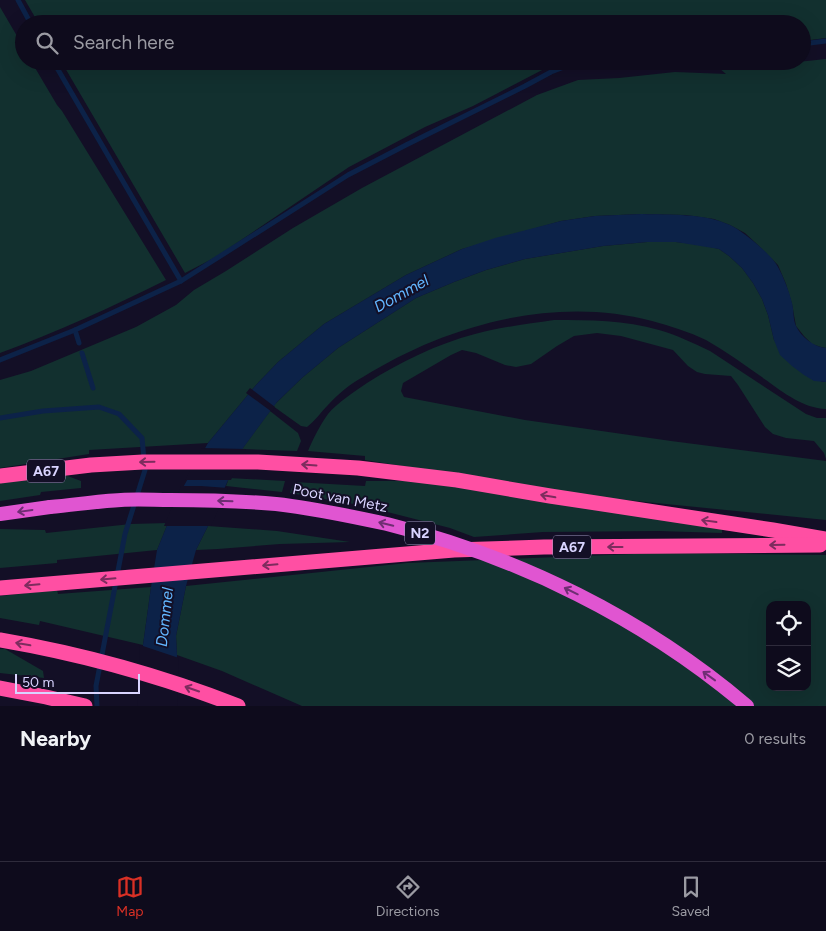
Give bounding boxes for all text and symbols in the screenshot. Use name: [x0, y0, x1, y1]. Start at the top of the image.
search box: [15, 15, 811, 70]
icon: search: [33, 29, 61, 57]
text: Search here: [73, 31, 175, 54]
water label: Dommel: [370, 270, 432, 316]
one-way arrow: [139, 457, 156, 467]
road number: A67: [27, 460, 65, 482]
one-way arrow: [302, 460, 318, 470]
street label: Poot van Metz: [291, 480, 389, 516]
one-way arrow: [541, 490, 557, 500]
one-way arrow: [217, 496, 233, 505]
one-way arrow: [17, 506, 33, 516]
one-way arrow: [701, 515, 717, 525]
one-way arrow: [378, 519, 394, 528]
road number: N2: [405, 522, 435, 544]
road number: A67: [553, 536, 591, 558]
one-way arrow: [770, 541, 786, 550]
one-way arrow: [607, 542, 624, 552]
one-way arrow: [263, 561, 279, 570]
one-way arrow: [101, 574, 117, 584]
one-way arrow: [25, 580, 41, 590]
one-way arrow: [564, 585, 579, 595]
water label: Dommel: [152, 586, 177, 648]
map controls: [766, 601, 811, 691]
button: locate: [766, 601, 811, 646]
one-way arrow: [16, 638, 32, 648]
button: layers: [766, 646, 811, 691]
scale bar: [15, 671, 140, 694]
one-way arrow: [702, 671, 716, 681]
text: 50 m: [22, 674, 54, 691]
one-way arrow: [185, 684, 201, 693]
text: Nearby: [20, 726, 91, 751]
text: 0 results: [744, 729, 806, 748]
tab: Map: [116, 873, 144, 920]
tab: Directions: [376, 873, 440, 920]
tab: Saved: [671, 873, 710, 920]

